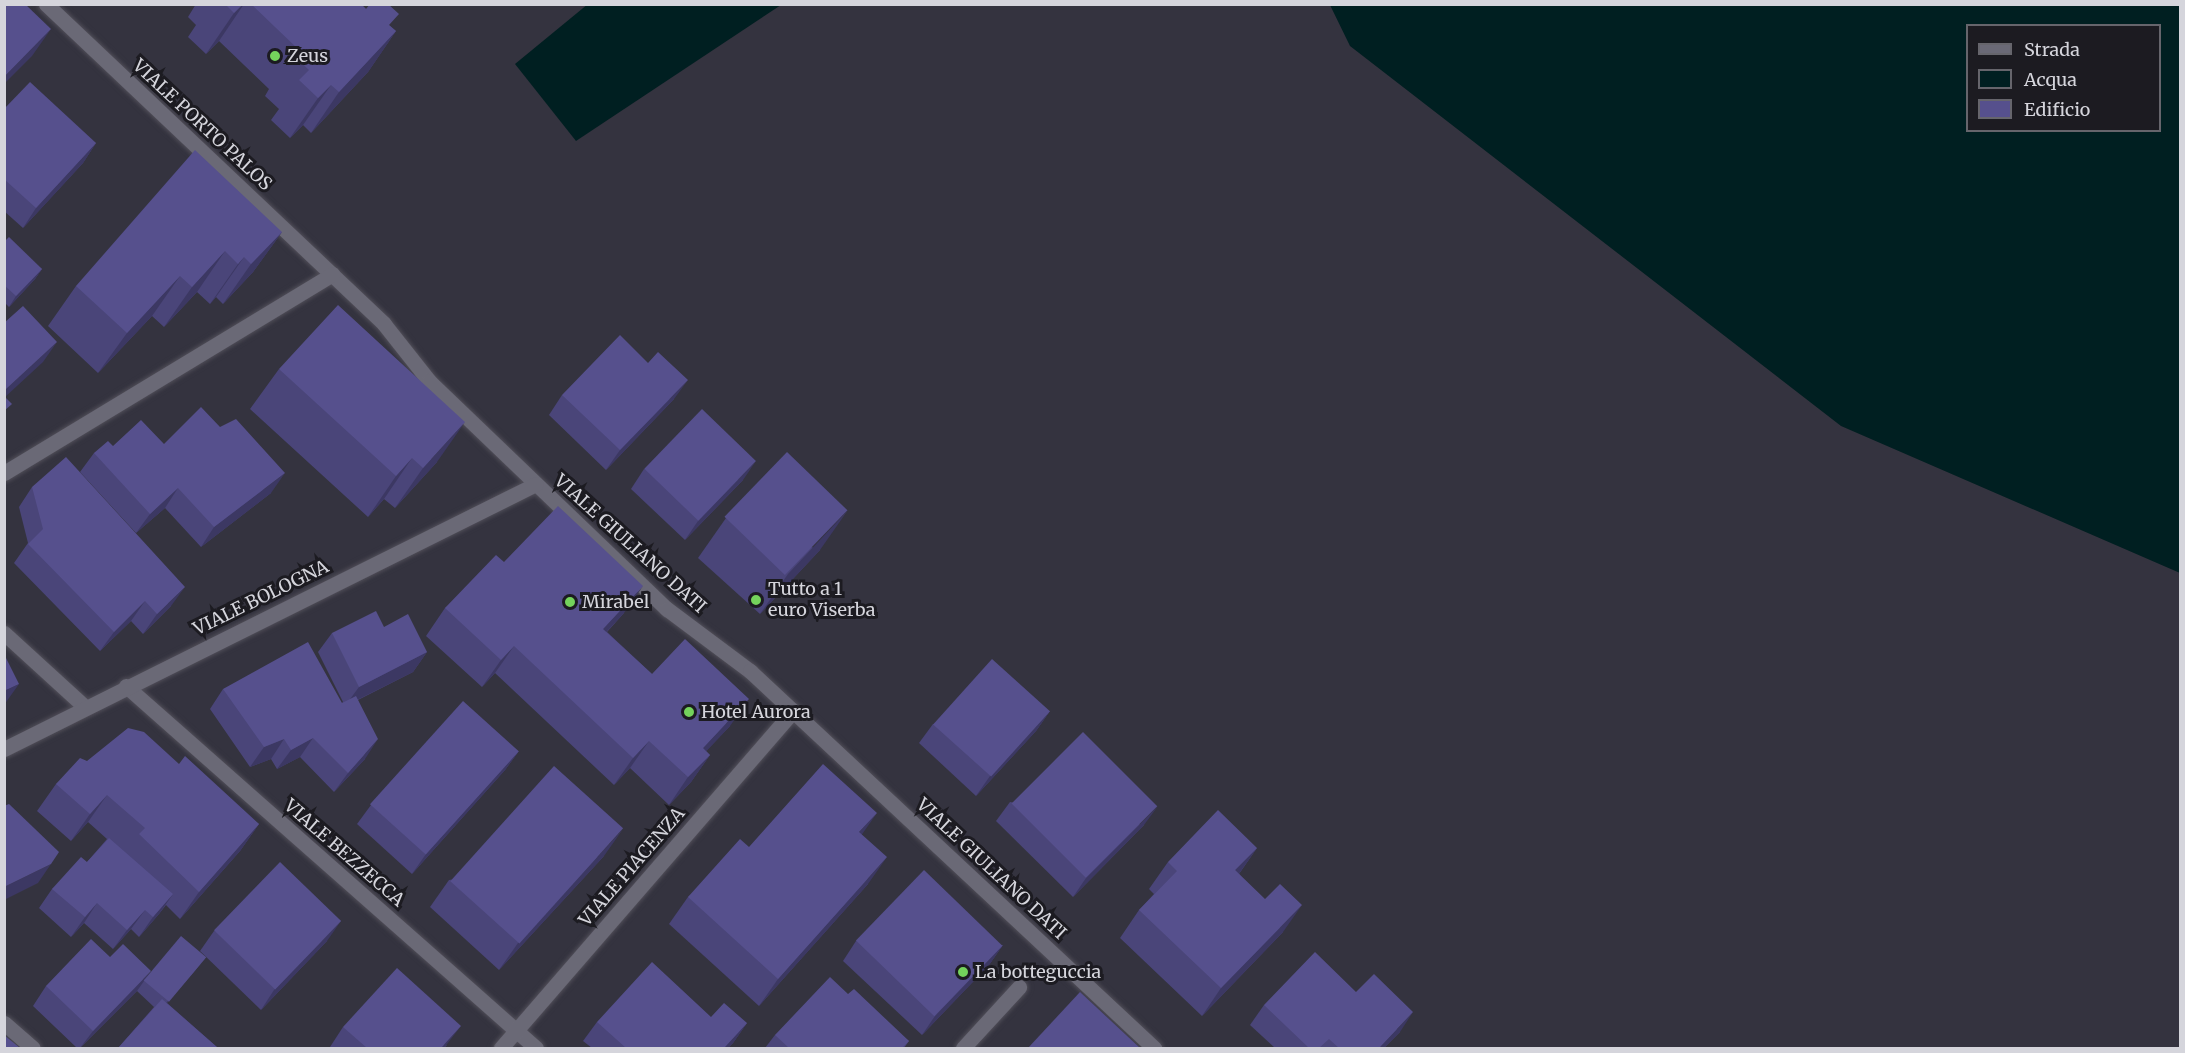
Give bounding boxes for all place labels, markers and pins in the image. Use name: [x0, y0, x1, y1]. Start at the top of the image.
place label: Zeus: [287, 45, 328, 67]
marker: Zeus: [268, 49, 282, 63]
place label: Tutto a 1 euro Viserba: [768, 579, 875, 622]
place label: Mirabel: [582, 591, 649, 613]
marker: Tutto a 1 euro Viserba: [749, 593, 763, 607]
marker: Mirabel: [563, 595, 577, 609]
place label: Hotel Aurora: [701, 701, 811, 723]
marker: Hotel Aurora: [682, 705, 696, 719]
place label: La botteguccia: [975, 961, 1101, 983]
marker: La botteguccia: [956, 965, 970, 979]

